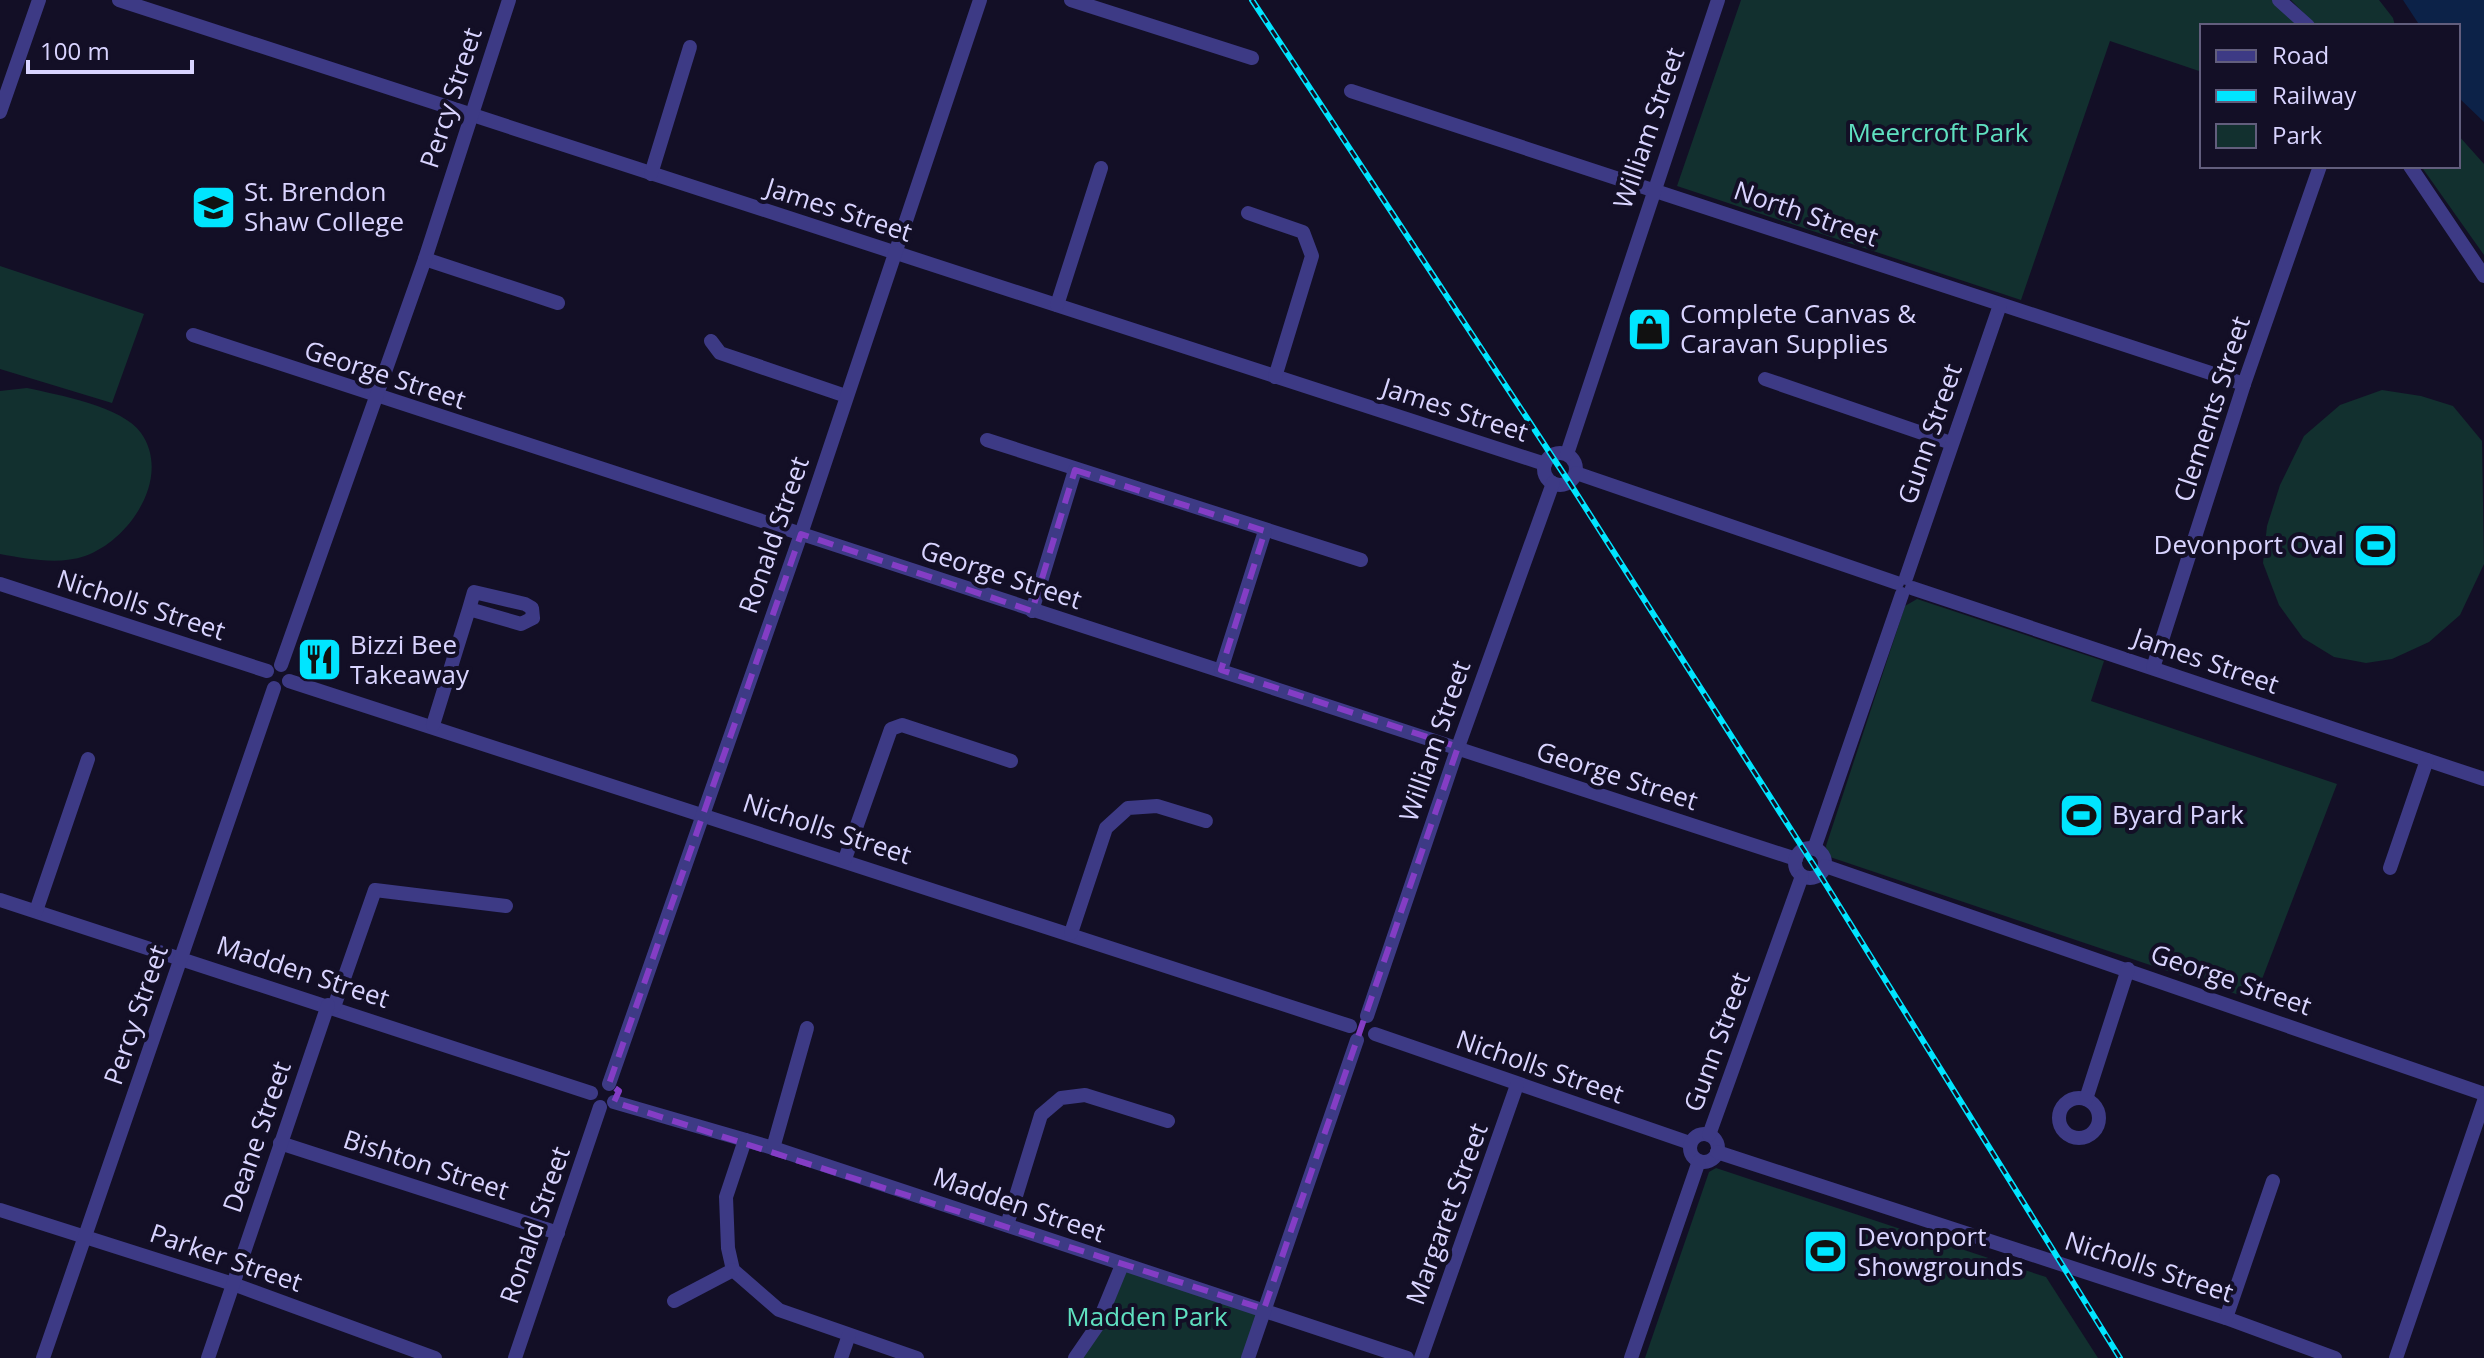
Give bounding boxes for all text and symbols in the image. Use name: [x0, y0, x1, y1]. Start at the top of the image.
street label: Percy Street: [410, 23, 490, 173]
scale bar: [28, 24, 192, 74]
legend: [2200, 24, 2460, 168]
text: 100 m: [40, 34, 110, 67]
text: Road: [2272, 38, 2329, 71]
street label: William Street: [1604, 42, 1692, 213]
text: Railway: [2272, 78, 2357, 111]
park label: Meercroft Park: [1847, 114, 2029, 150]
text: Park: [2272, 118, 2323, 151]
street label: James Street: [759, 168, 917, 250]
street label: North Street: [1729, 172, 1883, 255]
place label: St. Brendon Shaw College: [244, 173, 404, 239]
school or university icon: St. Brendon Shaw College: [189, 183, 237, 231]
place label: Complete Canvas & Caravan Supplies: [1680, 295, 1916, 361]
shop icon: Complete Canvas & Caravan Supplies: [1625, 305, 1673, 353]
street label: Clements Street: [2164, 311, 2258, 506]
street label: George Street: [300, 331, 471, 417]
street label: Gunn Street: [1888, 359, 1970, 509]
street label: James Street: [1375, 368, 1533, 450]
street label: Ronald Street: [729, 451, 817, 618]
sports icon: Devonport Oval: [2351, 521, 2399, 569]
place label: Devonport Oval: [2154, 526, 2344, 562]
street label: George Street: [916, 531, 1087, 617]
street label: Nicholls Street: [52, 560, 230, 648]
street label: James Street: [2126, 617, 2284, 702]
place label: Bizzi Bee Takeaway: [350, 626, 470, 692]
restaurant icon: Bizzi Bee Takeaway: [295, 636, 343, 684]
street label: William Street: [1390, 655, 1478, 826]
street label: George Street: [1532, 732, 1703, 818]
street label: Nicholls Street: [738, 784, 916, 872]
sports icon: Byard Park: [2057, 791, 2105, 839]
place label: Byard Park: [2112, 796, 2244, 832]
street label: Madden Street: [212, 926, 394, 1016]
street label: George Street: [2146, 935, 2317, 1023]
street label: Percy Street: [94, 940, 176, 1089]
street label: Gunn Street: [1674, 967, 1758, 1116]
street label: Nicholls Street: [1452, 1021, 1629, 1112]
street label: Deane Street: [213, 1056, 299, 1217]
street label: Margaret Street: [1397, 1118, 1496, 1310]
street label: Bishton Street: [339, 1120, 514, 1208]
street label: Ronald Street: [490, 1141, 578, 1308]
street label: Madden Street: [929, 1158, 1110, 1250]
street label: Parker Street: [145, 1214, 307, 1300]
place label: Devonport Showgrounds: [1857, 1218, 2024, 1284]
street label: Nicholls Street: [2060, 1222, 2238, 1310]
sports icon: Devonport Showgrounds: [1802, 1228, 1850, 1276]
park label: Madden Park: [1066, 1298, 1228, 1334]

